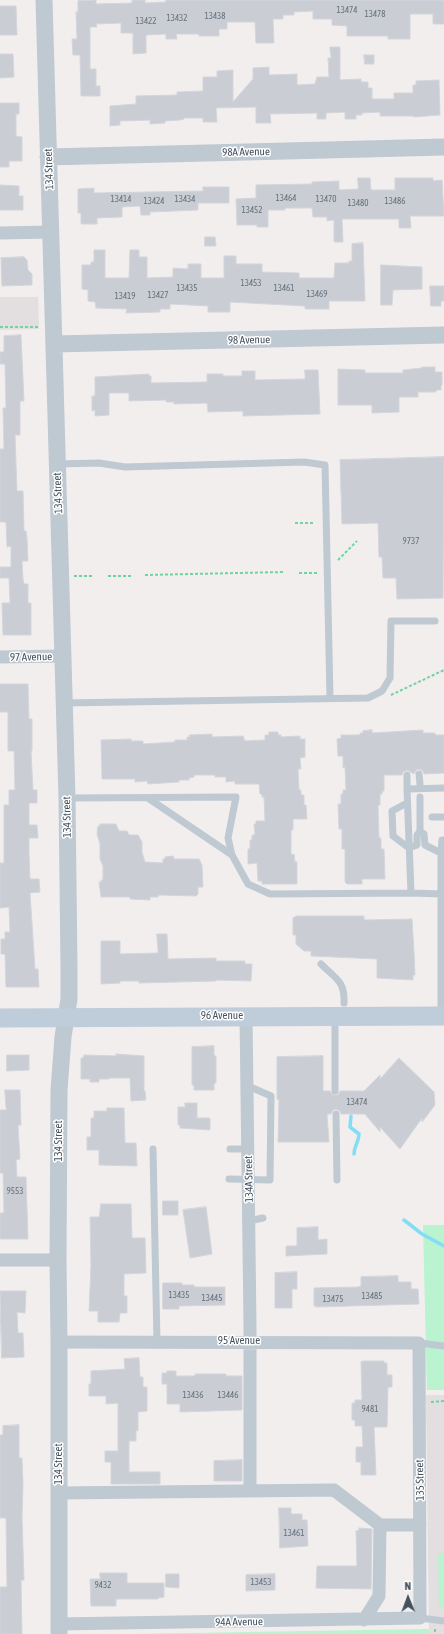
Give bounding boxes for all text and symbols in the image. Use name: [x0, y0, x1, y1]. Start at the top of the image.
house number: 13474: [336, 5, 358, 15]
house number: 13478: [364, 9, 386, 19]
house number: 13438: [204, 11, 226, 21]
house number: 13432: [166, 13, 188, 23]
house number: 13422: [135, 16, 157, 26]
street label: 98A Avenue: [222, 145, 270, 159]
street label: 134 Street: [42, 148, 56, 190]
house number: 13464: [275, 193, 297, 203]
house number: 13414: [110, 194, 132, 204]
house number: 13434: [174, 194, 196, 204]
house number: 13470: [315, 194, 337, 204]
house number: 13424: [143, 196, 165, 206]
house number: 13486: [384, 196, 406, 206]
house number: 13480: [347, 198, 369, 208]
house number: 13452: [241, 205, 263, 215]
house number: 13453: [240, 278, 262, 288]
house number: 13435: [176, 283, 198, 293]
house number: 13461: [273, 283, 295, 293]
house number: 13469: [306, 289, 328, 299]
house number: 13427: [147, 290, 169, 300]
house number: 13419: [114, 291, 136, 301]
street label: 98 Avenue: [228, 333, 270, 347]
street label: 134 Street: [51, 472, 65, 514]
house number: 9737: [403, 536, 419, 546]
street label: 97 Avenue: [10, 650, 52, 664]
street label: 134 Street: [60, 796, 74, 838]
street label: 96 Avenue: [201, 1009, 243, 1023]
house number: 13474: [346, 1097, 368, 1107]
street label: 134 Street: [52, 1120, 66, 1162]
street label: 134A Street: [242, 1156, 256, 1202]
house number: 9553: [7, 1186, 23, 1196]
house number: 13435: [168, 1290, 190, 1300]
house number: 13485: [361, 1291, 383, 1301]
house number: 13445: [201, 1293, 223, 1303]
house number: 13475: [322, 1294, 344, 1304]
street label: 95 Avenue: [218, 1334, 260, 1348]
house number: 13436: [182, 1390, 204, 1400]
house number: 13446: [217, 1390, 239, 1400]
house number: 9481: [362, 1404, 378, 1414]
street label: 134 Street: [52, 1443, 66, 1485]
street label: 135 Street: [413, 1459, 427, 1501]
house number: 13461: [283, 1528, 305, 1538]
house number: 13453: [250, 1577, 272, 1587]
north arrow: [388, 1578, 428, 1618]
house number: 9432: [95, 1580, 111, 1590]
text: N: [404, 1580, 411, 1592]
street label: 94A Avenue: [215, 1615, 263, 1629]

